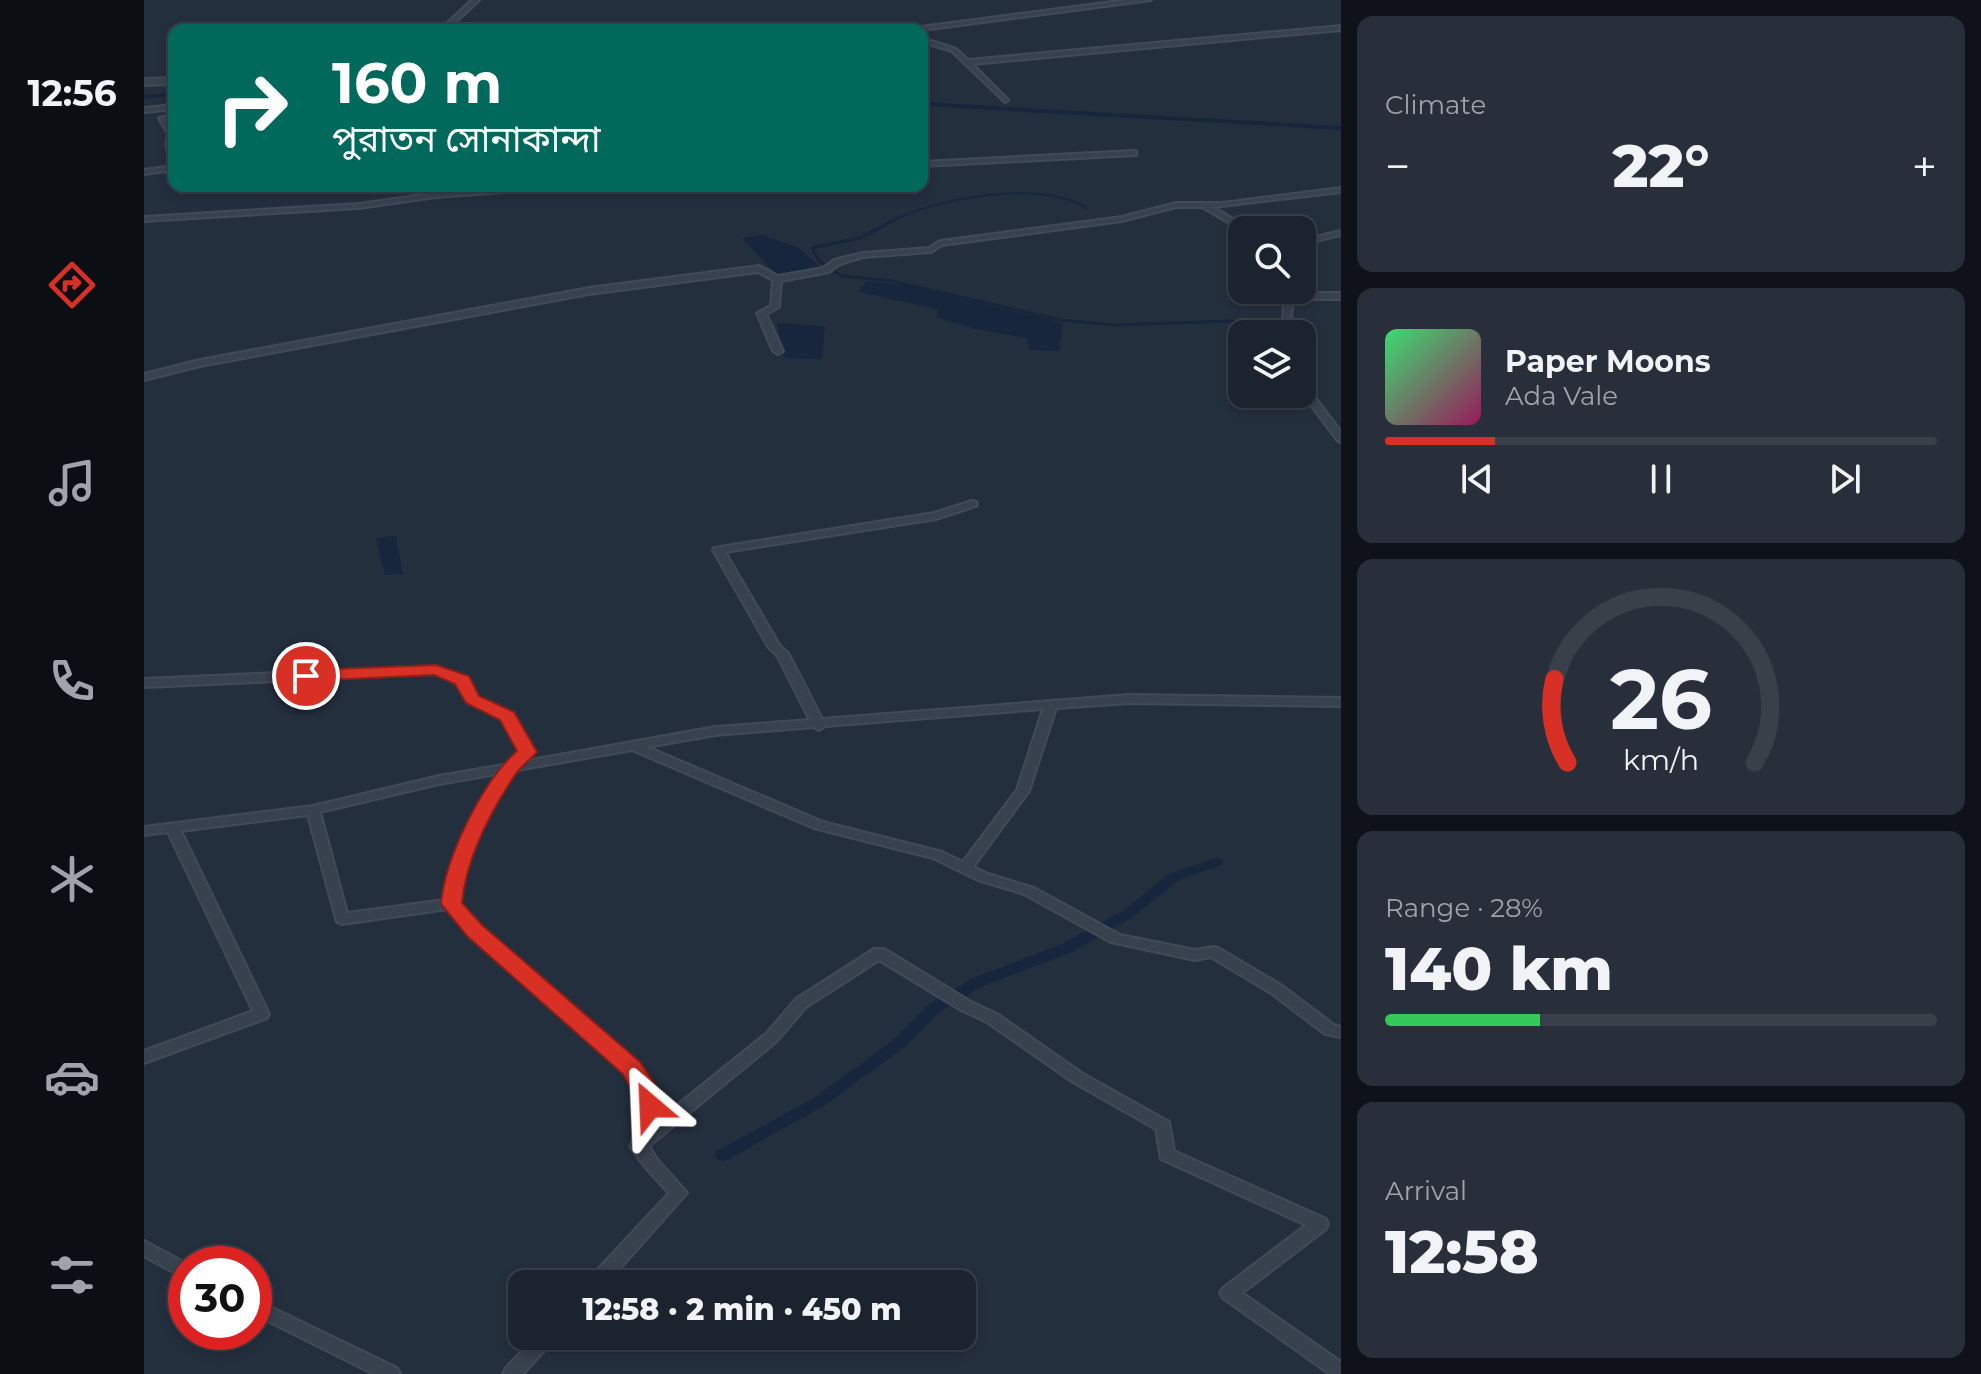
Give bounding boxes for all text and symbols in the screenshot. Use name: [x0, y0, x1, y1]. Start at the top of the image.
text: 160 m: [332, 49, 502, 117]
icon: right: [200, 56, 304, 160]
text: 12:56: [27, 71, 117, 115]
text: Climate: [1385, 89, 1486, 121]
text: পুরাতন সোনাকান্দা: [332, 117, 601, 161]
text: 22°: [1613, 129, 1709, 202]
text: −: [1385, 139, 1410, 193]
text: +: [1912, 139, 1937, 193]
map controls: [1228, 216, 1316, 408]
button: search: [1228, 216, 1316, 304]
icon: directions: [44, 257, 100, 313]
button: layers: [1228, 320, 1316, 408]
text: Paper Moons: [1505, 343, 1711, 380]
text: Ada Vale: [1505, 380, 1618, 412]
icon: music: [44, 455, 100, 511]
icon: previous: [1455, 457, 1499, 501]
icon: pause: [1639, 457, 1683, 501]
icon: next: [1823, 457, 1867, 501]
pin: [272, 642, 340, 710]
text: 26: [1610, 648, 1712, 750]
icon: phone: [44, 653, 100, 709]
icon: arrive: [284, 654, 328, 698]
text: km/h: [1623, 742, 1699, 777]
icon: climate: [44, 851, 100, 907]
text: Range · 28%: [1385, 892, 1543, 924]
text: 140 km: [1385, 932, 1613, 1005]
icon: car: [44, 1049, 100, 1105]
position arrow: [608, 1064, 692, 1148]
text: Arrival: [1385, 1175, 1467, 1207]
text: 12:58: [1385, 1215, 1539, 1288]
speed limit sign: 30: [168, 1246, 272, 1350]
icon: filters: [44, 1247, 100, 1303]
text: 12:58 · 2 min · 450 m: [582, 1291, 902, 1328]

